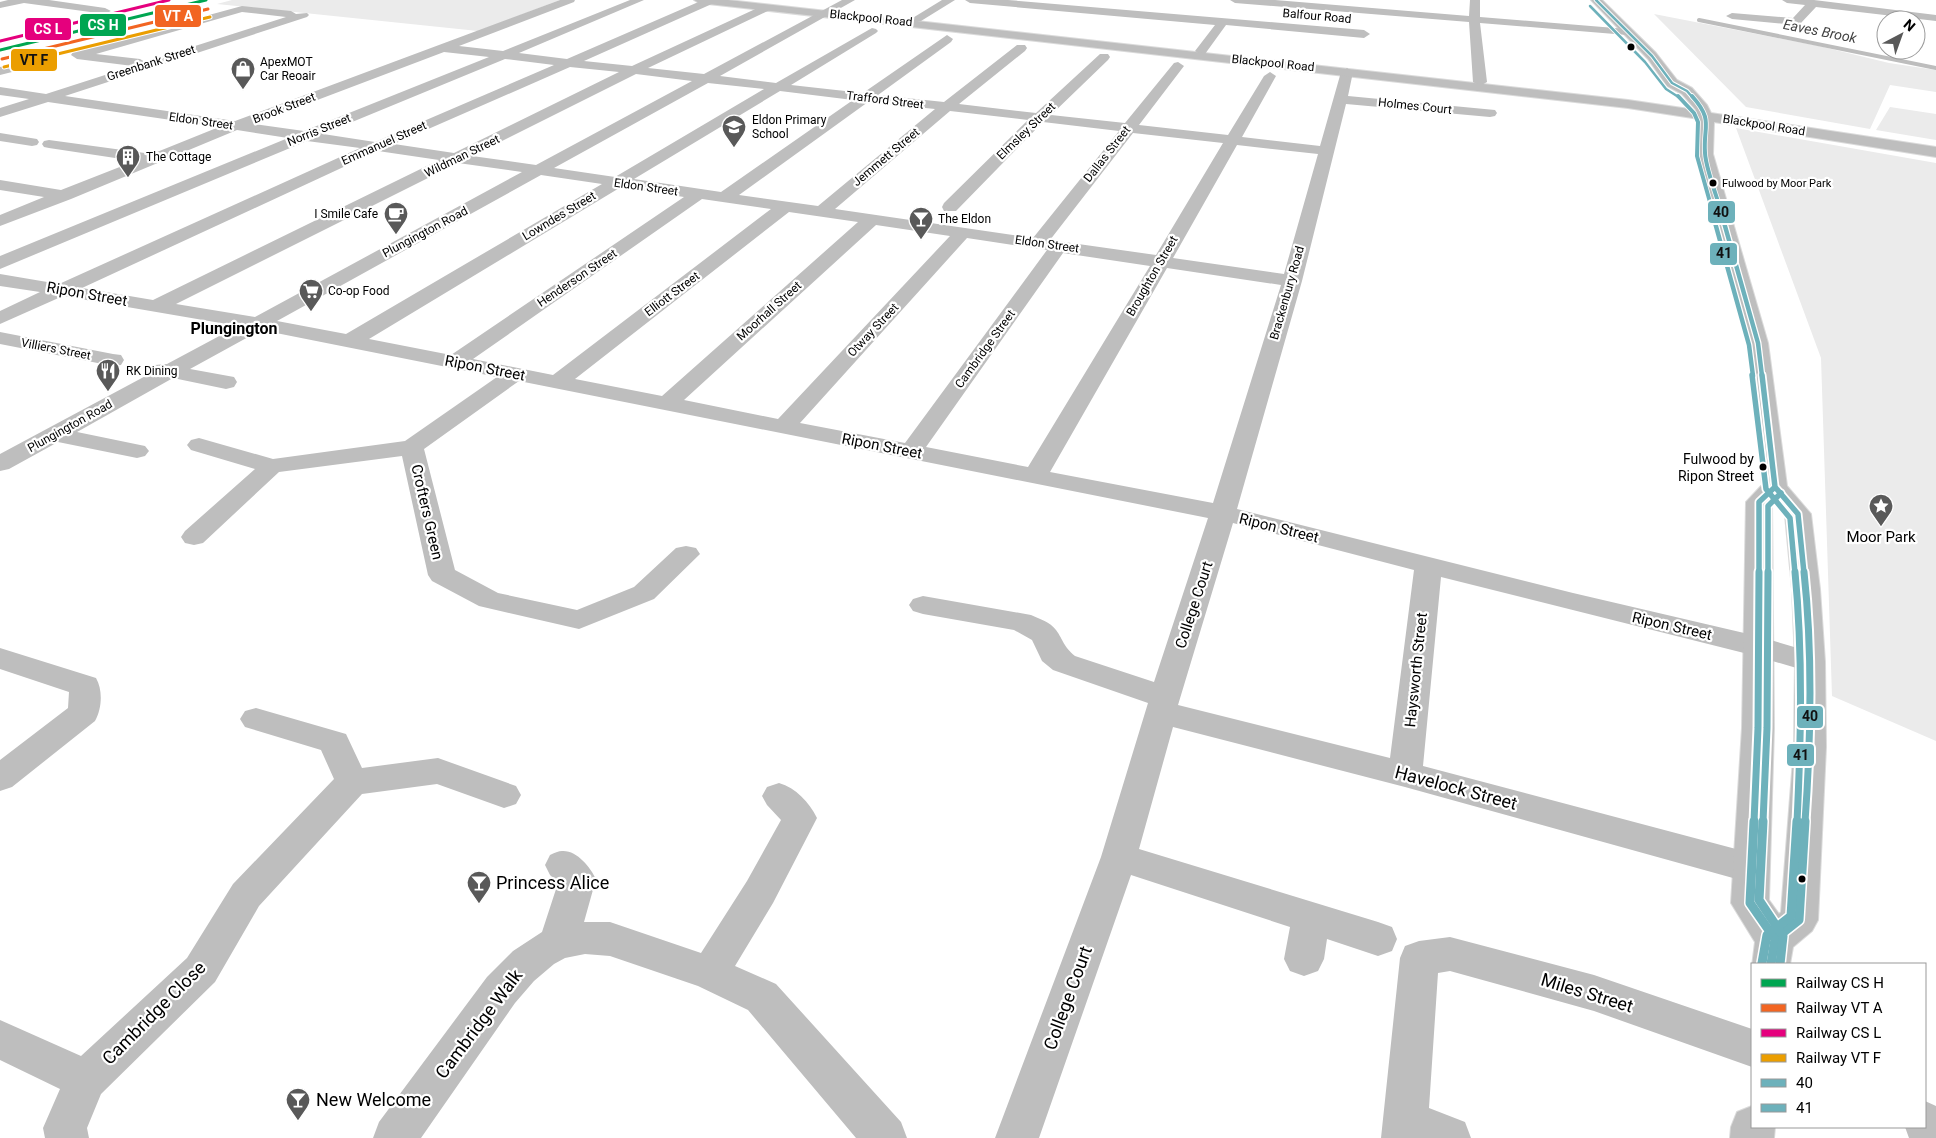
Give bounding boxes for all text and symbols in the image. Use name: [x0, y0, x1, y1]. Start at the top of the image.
line badge: VT A: [154, 4, 202, 28]
street label: Balfour Road: [1282, 6, 1352, 26]
street label: Blackpool Road: [829, 7, 913, 29]
text: VT A: [163, 8, 194, 24]
north arrow: [1876, 10, 1926, 60]
line badge: CS H: [79, 13, 127, 37]
water label: Eaves Brook: [1782, 16, 1859, 46]
text: N: [1901, 16, 1919, 34]
line badge: CS L: [24, 17, 72, 41]
text: CS H: [87, 17, 119, 33]
text: CS L: [34, 21, 63, 37]
street label: Greenbank Street: [105, 42, 197, 84]
unlabelled marker: [1626, 42, 1636, 52]
line badge: VT F: [10, 48, 58, 72]
text: VT F: [20, 52, 49, 68]
street label: Blackpool Road: [1231, 52, 1315, 74]
place label: ApexMOT Car Reoair: [260, 55, 316, 83]
shop icon: ApexMOT Car Reoair: [230, 56, 256, 90]
street label: Trafford Street: [846, 88, 924, 112]
street label: Brook Street: [251, 90, 317, 126]
street label: Holmes Court: [1378, 95, 1453, 117]
street label: Elmsley Street: [994, 100, 1058, 162]
street label: Eldon Street: [168, 110, 234, 132]
street label: Norris Street: [285, 111, 353, 149]
street label: Blackpool Road: [1722, 112, 1806, 138]
place label: Eldon Primary School: [752, 113, 827, 141]
school or university icon: Eldon Primary School: [721, 114, 747, 148]
street label: Emmanuel Street: [339, 118, 429, 168]
street label: Dallas Street: [1081, 123, 1133, 185]
street label: Jemmett Street: [850, 125, 922, 189]
street label: Wildman Street: [422, 132, 502, 180]
building icon: The Cottage: [115, 144, 141, 178]
place label: The Cottage: [146, 150, 211, 164]
street label: Eldon Street: [613, 176, 679, 198]
place label: Fulwood by Moor Park: [1722, 177, 1832, 190]
marker: Fulwood by Moor Park: [1708, 178, 1718, 188]
street label: Lowndes Street: [520, 189, 598, 243]
line badge: 40: [1707, 200, 1736, 224]
cafe icon: I Smile Cafe: [383, 201, 409, 235]
street label: Plungington Road: [380, 204, 470, 260]
text: 40: [1713, 204, 1729, 220]
bar icon: The Eldon: [908, 206, 934, 240]
place label: I Smile Cafe: [314, 207, 378, 221]
place label: The Eldon: [938, 212, 991, 226]
street label: Eldon Street: [1014, 233, 1080, 255]
street label: Broughton Street: [1123, 233, 1181, 319]
line badge: 41: [1709, 242, 1738, 266]
street label: Brackenbury Road: [1267, 245, 1307, 341]
text: 41: [1716, 245, 1732, 261]
street label: Henderson Street: [535, 246, 620, 310]
street label: Elliott Street: [642, 269, 702, 319]
street label: Ripon Street: [45, 278, 129, 310]
supermarket icon: Co-op Food: [298, 278, 324, 312]
street label: Moorhall Street: [734, 278, 804, 344]
place label: Co-op Food: [328, 284, 390, 298]
street label: Otway Street: [845, 300, 901, 360]
street label: Cambridge Street: [952, 307, 1018, 391]
district label: Plungington: [190, 319, 278, 338]
street label: Villiers Street: [20, 335, 92, 363]
street label: Ripon Street: [443, 351, 527, 385]
restaurant icon: RK Dining: [95, 358, 121, 392]
place label: RK Dining: [126, 364, 178, 378]
street label: Plungington Road: [25, 397, 115, 455]
street label: Ripon Street: [840, 429, 924, 463]
place label: Fulwood by Ripon Street: [1678, 451, 1754, 484]
marker: Fulwood by Ripon Street: [1758, 462, 1768, 472]
street label: Crofters Green: [407, 463, 447, 561]
place icon: Moor Park: [1868, 493, 1894, 527]
street label: Ripon Street: [1237, 509, 1321, 547]
place label: Moor Park: [1846, 528, 1916, 546]
street label: College Court: [1171, 559, 1217, 651]
street label: Ripon Street: [1630, 608, 1714, 644]
street label: Haysworth Street: [1401, 612, 1431, 728]
line badge: 40: [1796, 705, 1824, 729]
text: 40: [1802, 708, 1818, 724]
line badge: 41: [1786, 743, 1815, 767]
text: 41: [1793, 747, 1809, 763]
street label: Havelock Street: [1393, 761, 1520, 814]
bar icon: Princess Alice: [466, 870, 492, 904]
place label: Princess Alice: [496, 872, 609, 893]
unlabelled marker: [1797, 874, 1807, 884]
street label: College Court: [1039, 943, 1096, 1053]
street label: Cambridge Close: [98, 957, 210, 1069]
legend: [1751, 963, 1926, 1128]
street label: Cambridge Walk: [431, 964, 527, 1082]
street label: Miles Street: [1539, 969, 1636, 1017]
text: Railway CS H: [1796, 974, 1884, 992]
text: Railway VT A: [1796, 999, 1883, 1017]
text: Railway CS L: [1796, 1024, 1881, 1042]
text: Railway VT F: [1796, 1049, 1881, 1067]
text: 40: [1796, 1074, 1813, 1092]
bar icon: New Welcome: [285, 1087, 311, 1121]
place label: New Welcome: [316, 1089, 431, 1110]
text: 41: [1796, 1099, 1813, 1117]

